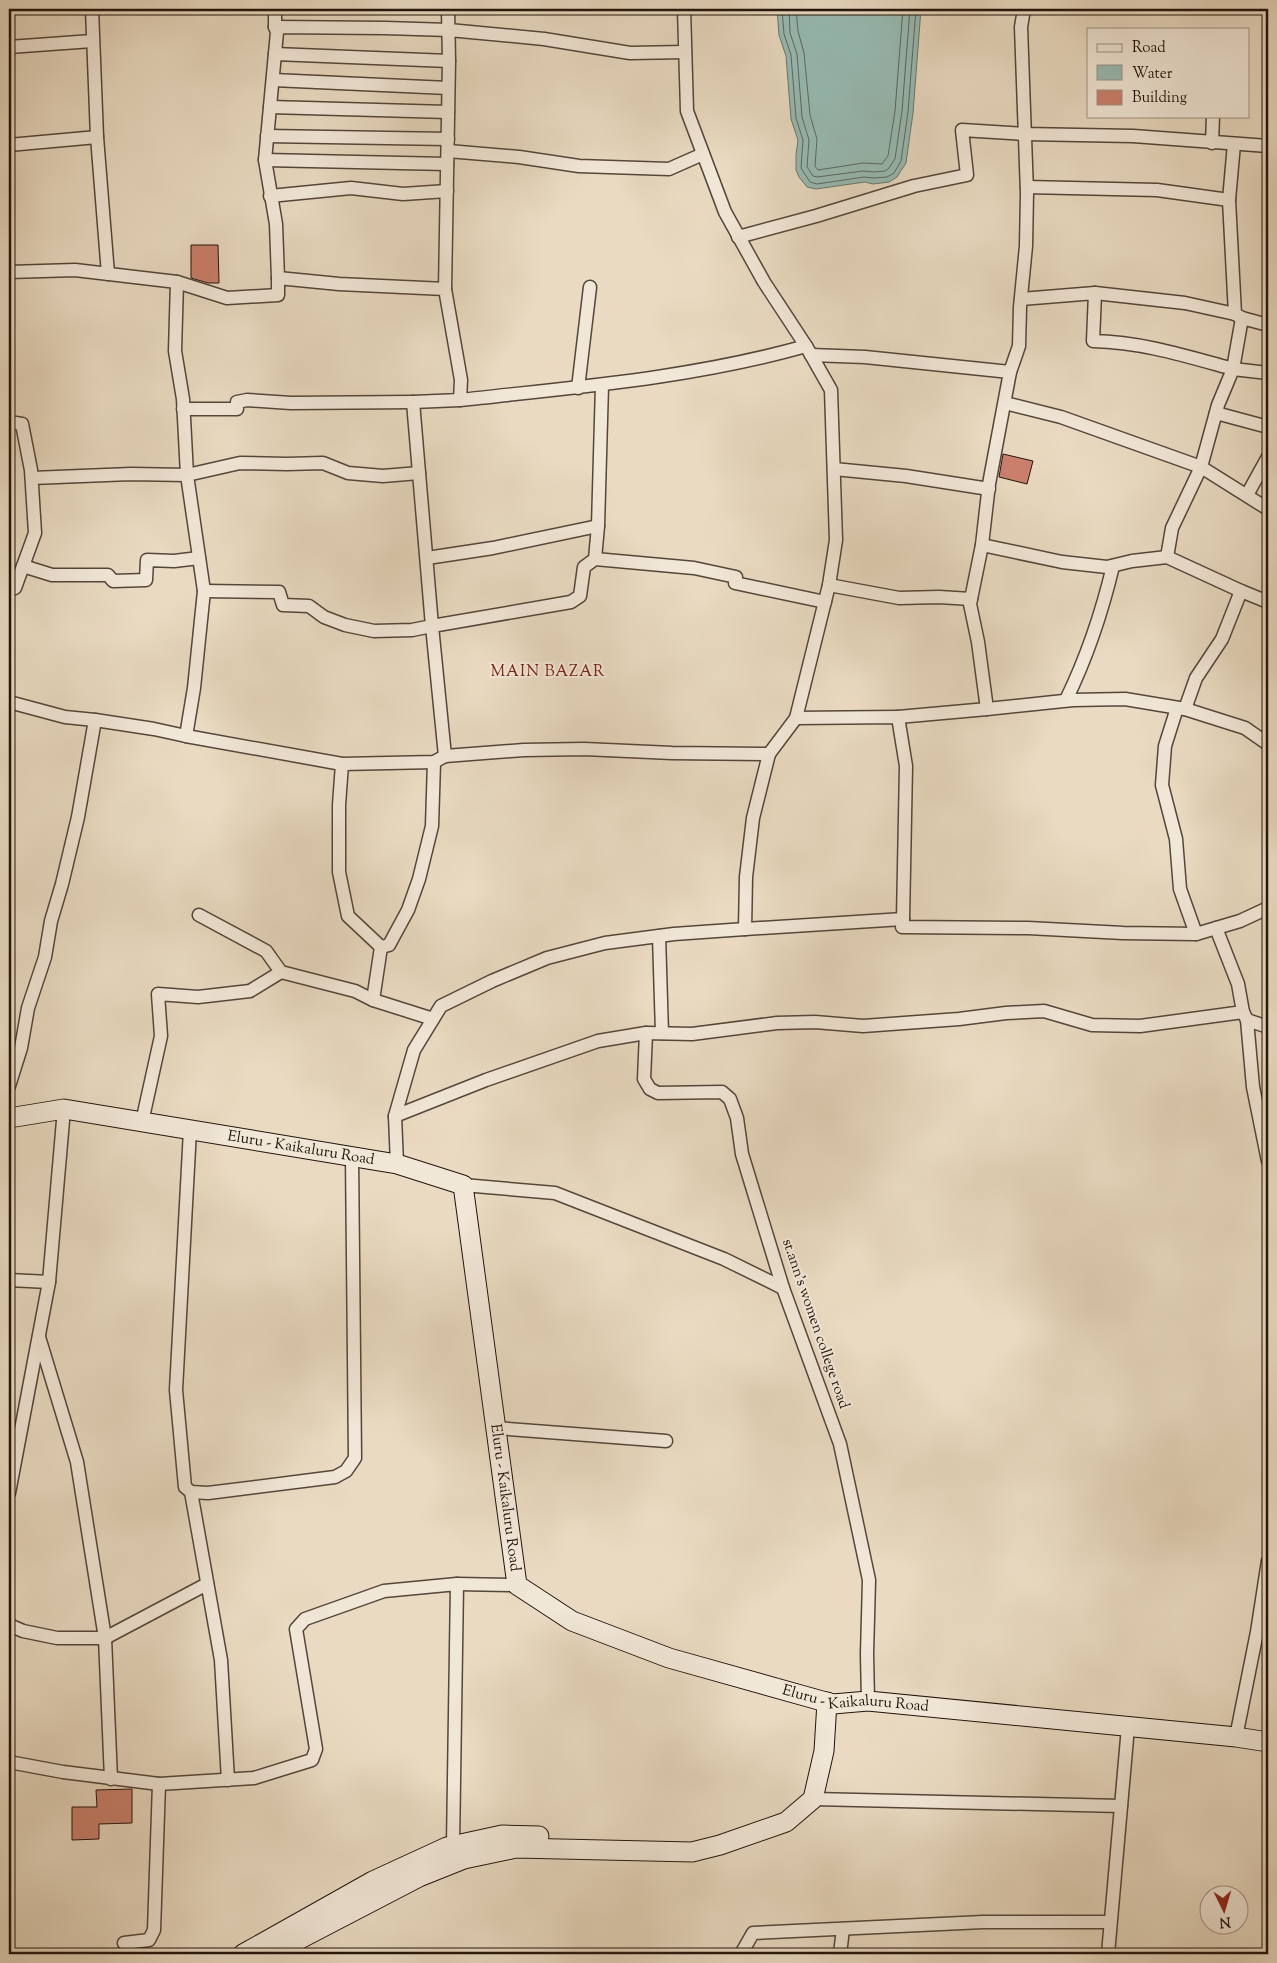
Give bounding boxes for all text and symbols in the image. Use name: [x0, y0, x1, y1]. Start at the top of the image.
legend: [1087, 28, 1250, 118]
text: Road: [1132, 38, 1166, 59]
text: Water: [1132, 64, 1173, 85]
text: Building: [1132, 88, 1187, 109]
district label: MAIN BAZAR: [490, 661, 606, 684]
street label: Eluru - Kaikaluru Road: [226, 1126, 377, 1171]
street label: st.ann's women college road: [776, 1236, 854, 1412]
street label: Eluru - Kaikaluru Road: [485, 1423, 526, 1573]
street label: Eluru - Kaikaluru Road: [780, 1680, 930, 1717]
north arrow: [1200, 1886, 1250, 1936]
text: N: [1219, 1911, 1231, 1931]

